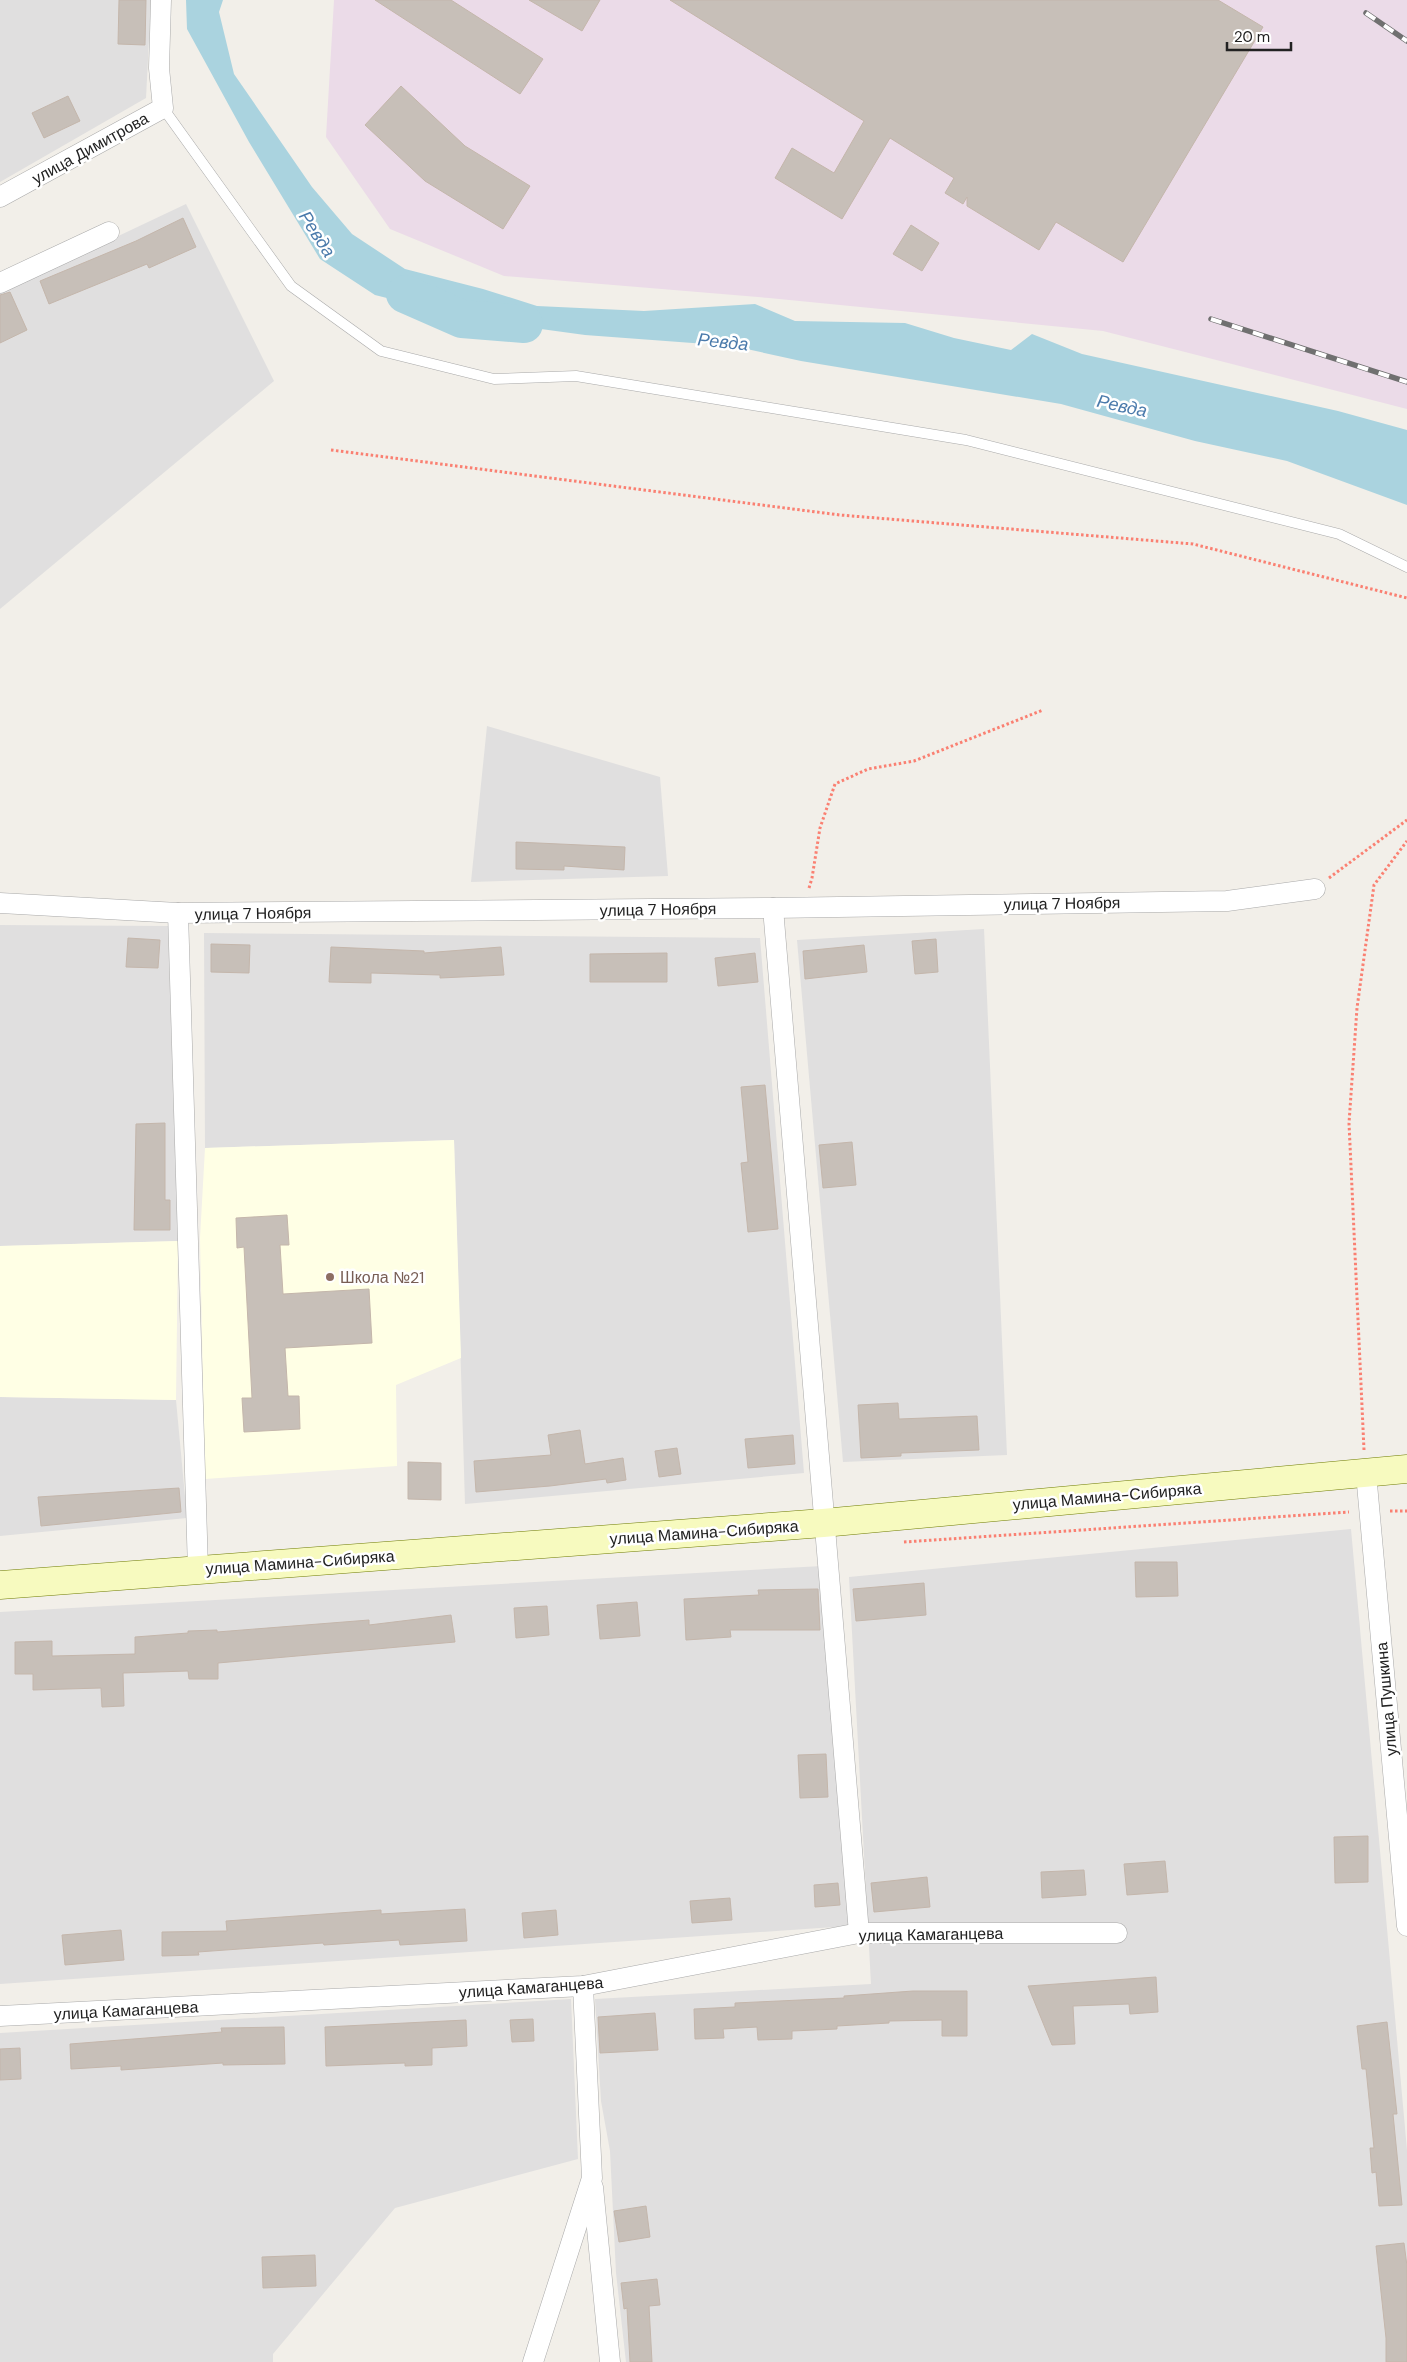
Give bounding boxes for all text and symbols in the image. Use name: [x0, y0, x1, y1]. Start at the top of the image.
scale bar: [1227, 20, 1291, 52]
text: 20 m: [1234, 27, 1270, 47]
street label: улица Димитрова: [28, 108, 152, 189]
water label: Ревда: [293, 206, 341, 262]
water label: Ревда: [696, 327, 750, 357]
water label: Ревда: [1095, 389, 1149, 423]
street label: улица 7 Ноября: [1003, 892, 1121, 915]
street label: улица 7 Ноября: [599, 898, 717, 921]
street label: улица 7 Ноября: [194, 902, 312, 925]
place label: Школа №21: [340, 1267, 424, 1288]
marker: Школа №21: [324, 1271, 336, 1283]
street label: улица Мамина-Сибиряка: [1012, 1478, 1202, 1515]
street label: улица Мамина-Сибиряка: [609, 1515, 799, 1550]
street label: улица Мамина-Сибиряка: [205, 1545, 395, 1580]
street label: улица Пушкина: [1371, 1641, 1402, 1757]
street label: улица Камаганцева: [858, 1923, 1004, 1946]
street label: улица Камаганцева: [458, 1972, 604, 2003]
street label: улица Камаганцева: [53, 1996, 199, 2025]

